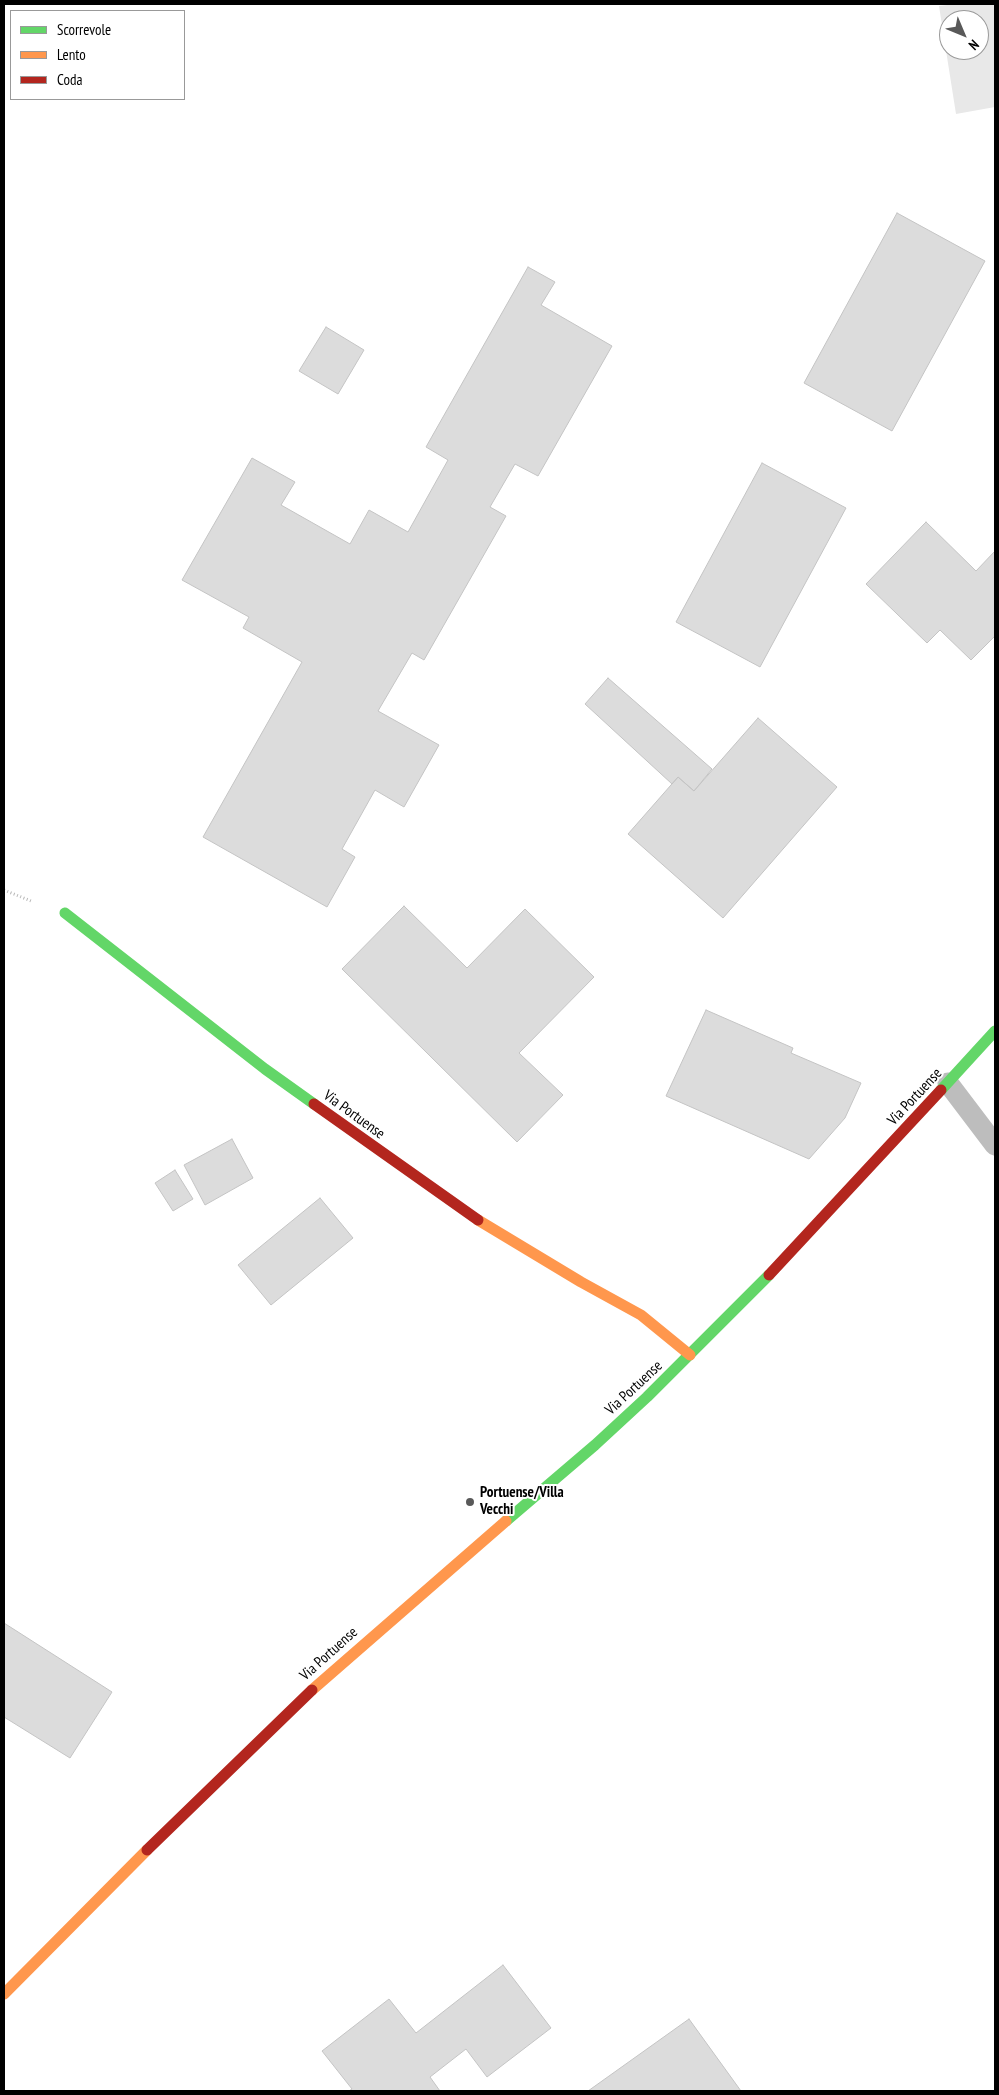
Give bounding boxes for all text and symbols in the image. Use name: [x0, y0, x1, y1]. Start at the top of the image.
legend: [10, 10, 185, 100]
north arrow: [939, 10, 989, 60]
text: Scorrevole: [57, 20, 111, 39]
text: N: [965, 36, 983, 54]
text: Lento: [57, 45, 86, 64]
text: Coda: [57, 70, 82, 89]
street label: Via Portuense: [884, 1065, 946, 1129]
street label: Via Portuense: [320, 1087, 388, 1143]
street label: Via Portuense: [602, 1357, 666, 1419]
place label: Portuense/Villa Vecchi: [480, 1484, 564, 1519]
marker: Portuense/Villa Vecchi: [464, 1496, 476, 1508]
street label: Via Portuense: [296, 1623, 362, 1685]

